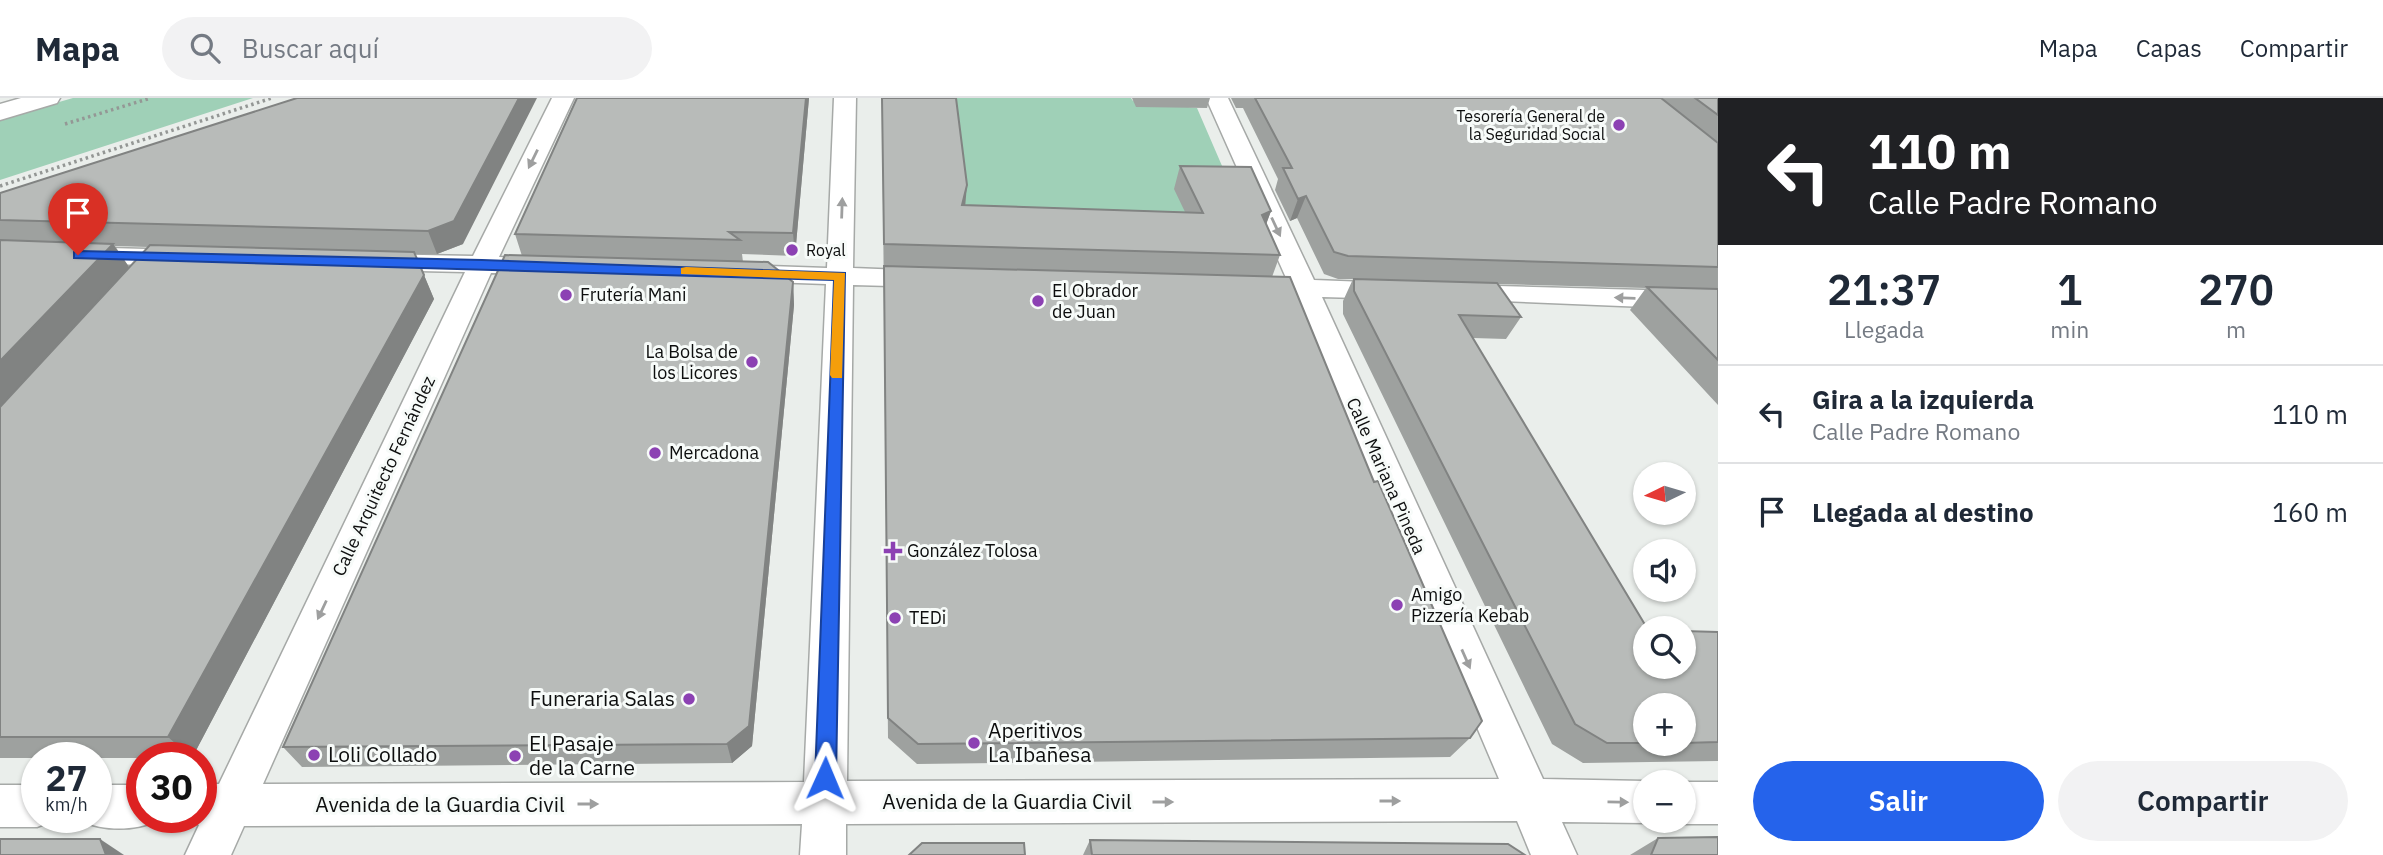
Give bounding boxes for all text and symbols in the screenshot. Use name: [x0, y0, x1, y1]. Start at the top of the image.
search box: [162, 17, 652, 80]
text: Mapa: [35, 27, 120, 70]
icon: search: [186, 29, 224, 67]
text: Buscar aquí: [242, 31, 379, 65]
text: Mapa: [2039, 32, 2098, 64]
text: Capas: [2136, 32, 2202, 64]
text: Compartir: [2240, 32, 2348, 64]
place label: Tesorería General de la Seguridad Social: [1456, 106, 1605, 144]
marker: Tesorería General de la Seguridad Social: [1611, 117, 1627, 133]
text: 110 m: [1868, 119, 2012, 182]
icon: left: [1753, 126, 1844, 217]
one-way arrow: [528, 149, 539, 169]
text: Calle Padre Romano: [1868, 181, 2158, 223]
pin: [48, 183, 108, 255]
icon: arrive: [59, 194, 97, 232]
one-way arrow: [837, 197, 848, 219]
one-way arrow: [1270, 217, 1282, 237]
place label: Royal: [806, 240, 846, 260]
marker: Royal: [784, 242, 800, 258]
text: 21:37: [1827, 262, 1941, 317]
text: 1: [2057, 262, 2082, 317]
text: 270: [2198, 262, 2274, 317]
place label: El Obrador de Juan: [1052, 279, 1138, 323]
place label: Frutería Mani: [580, 283, 687, 306]
marker: Frutería Mani: [558, 287, 574, 303]
marker: El Obrador de Juan: [1030, 293, 1046, 309]
one-way arrow: [1614, 293, 1636, 304]
text: Llegada: [1844, 314, 1924, 344]
text: min: [2050, 314, 2089, 344]
text: m: [2226, 314, 2246, 344]
place label: La Bolsa de los Licores: [645, 340, 738, 384]
marker: La Bolsa de los Licores: [744, 354, 760, 370]
street label: Calle Arquitecto Fernández: [327, 372, 440, 580]
text: Gira a la izquierda: [1812, 382, 2034, 416]
street label: Calle Mariana Pineda: [1342, 394, 1432, 558]
icon: left: [1753, 395, 1791, 433]
text: 110 m: [2272, 397, 2348, 431]
text: Calle Padre Romano: [1812, 416, 2020, 446]
place label: Mercadona: [669, 441, 759, 464]
marker: Mercadona: [647, 445, 663, 461]
north arrow: [1633, 462, 1696, 525]
map controls: [1633, 462, 1696, 833]
icon: arrive: [1753, 493, 1791, 531]
text: Llegada al destino: [1812, 495, 2034, 529]
text: 160 m: [2272, 495, 2348, 529]
place label: González Tolosa: [907, 539, 1038, 562]
button: sound: [1633, 539, 1696, 602]
marker: González Tolosa: [885, 543, 901, 559]
place label: Amigo Pizzería Kebab: [1411, 583, 1529, 627]
marker: Amigo Pizzería Kebab: [1389, 597, 1405, 613]
one-way arrow: [317, 599, 328, 620]
place label: TEDi: [909, 606, 946, 629]
marker: TEDi: [887, 610, 903, 626]
button: search: [1633, 616, 1696, 679]
one-way arrow: [1461, 649, 1472, 670]
place label: Funeraria Salas: [530, 684, 675, 712]
marker: Funeraria Salas: [681, 691, 697, 707]
button: +: [1633, 693, 1696, 756]
place label: Aperitivos La Ibañesa: [988, 716, 1091, 768]
place label: El Pasaje de la Carne: [529, 729, 635, 781]
marker: Aperitivos La Ibañesa: [966, 735, 982, 751]
place label: Loli Collado: [328, 740, 437, 768]
position arrow: [788, 741, 862, 815]
speed limit sign: 30: [126, 742, 217, 833]
marker: Loli Collado: [306, 747, 322, 763]
marker: El Pasaje de la Carne: [507, 748, 523, 764]
text: 27: [45, 755, 88, 801]
button: Salir: [1753, 761, 2044, 841]
button: Compartir: [2058, 761, 2348, 841]
button: −: [1633, 770, 1696, 833]
street label: Avenida de la Guardia Civil: [882, 787, 1132, 815]
street label: Avenida de la Guardia Civil: [315, 790, 565, 818]
text: km/h: [45, 793, 88, 816]
one-way arrow: [1379, 795, 1401, 806]
one-way arrow: [1152, 796, 1174, 807]
one-way arrow: [1607, 796, 1629, 807]
one-way arrow: [577, 798, 599, 810]

